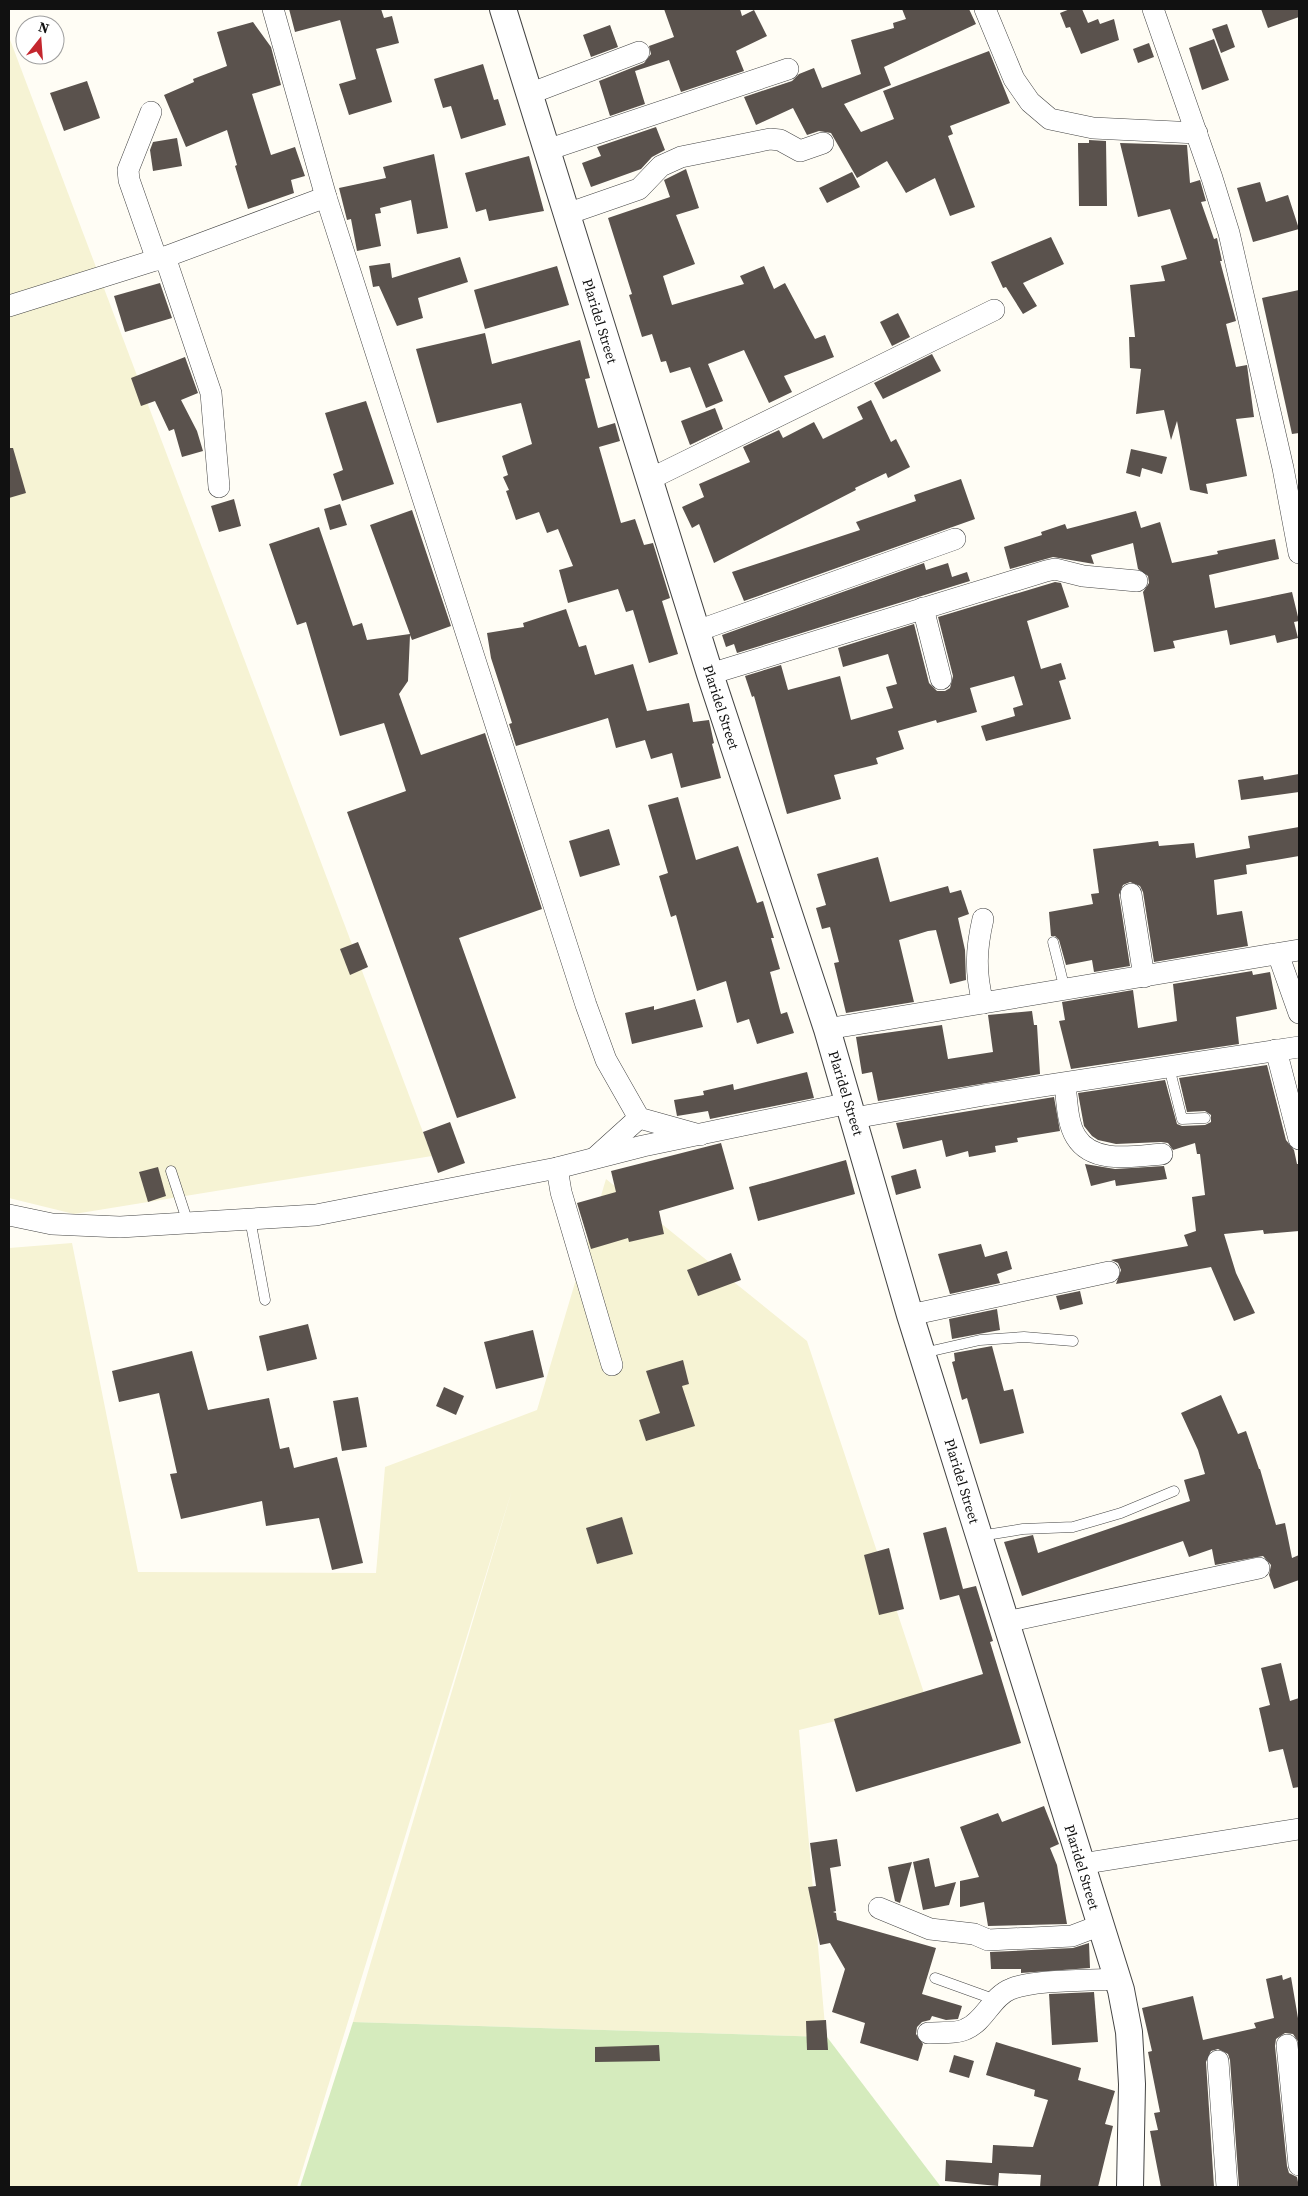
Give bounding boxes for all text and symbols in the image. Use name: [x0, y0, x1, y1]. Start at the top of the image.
north arrow: [15, 15, 65, 65]
text: N: [36, 17, 52, 39]
street label: Plaridel Street: [578, 276, 623, 366]
street label: Plaridel Street: [698, 662, 744, 752]
street label: Plaridel Street: [824, 1048, 869, 1138]
street label: Plaridel Street: [940, 1436, 985, 1526]
street label: Plaridel Street: [1060, 1822, 1105, 1912]

